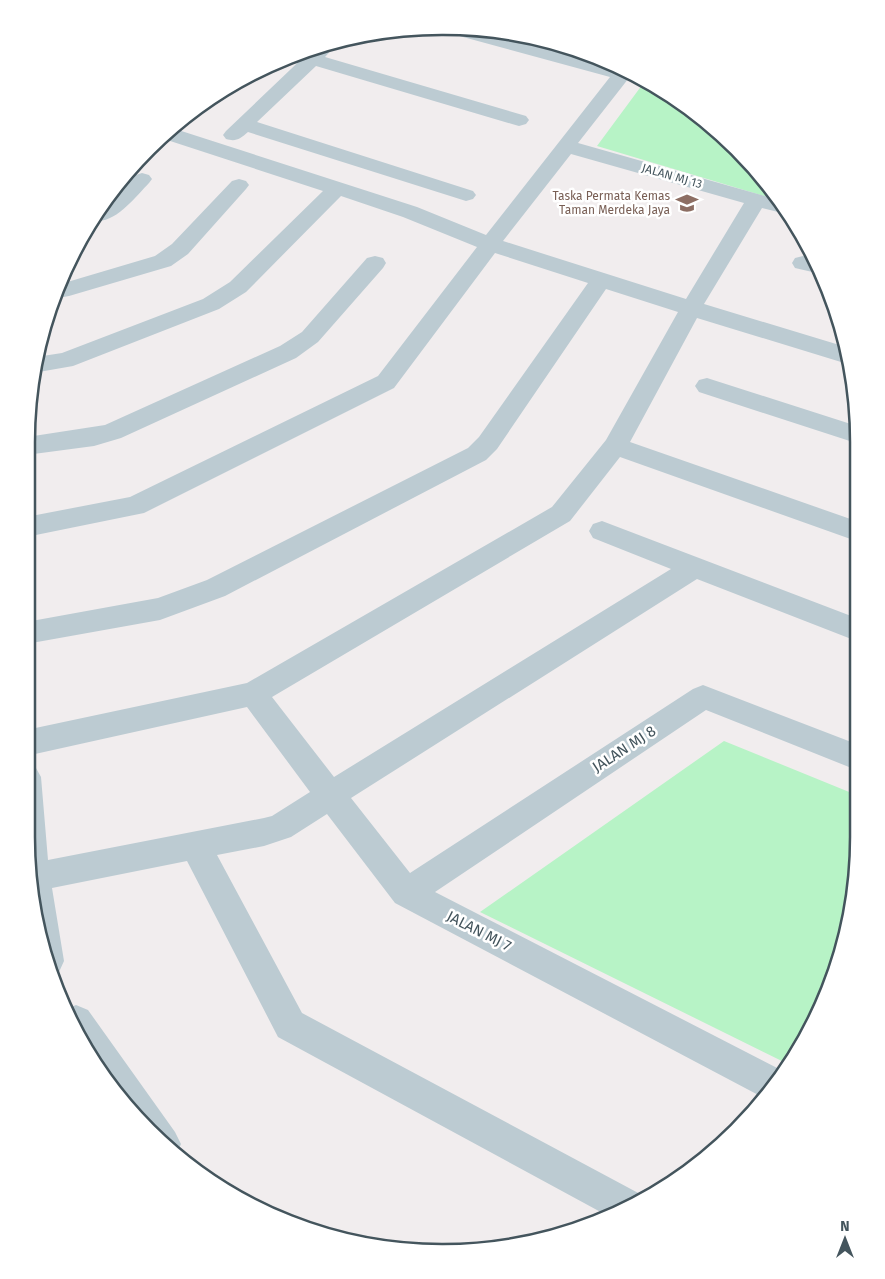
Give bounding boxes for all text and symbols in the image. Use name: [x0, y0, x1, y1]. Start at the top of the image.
street label: JALAN MJ 13: [640, 161, 704, 191]
place label: Taska Permata Kemas Taman Merdeka Jaya: [552, 189, 670, 217]
school or university icon: Taska Permata Kemas Taman Merdeka Jaya: [674, 190, 700, 216]
street label: JALAN MJ 8: [589, 722, 659, 776]
street label: JALAN MJ 7: [444, 907, 515, 955]
north arrow: [820, 1214, 870, 1264]
text: N: [840, 1218, 850, 1235]

